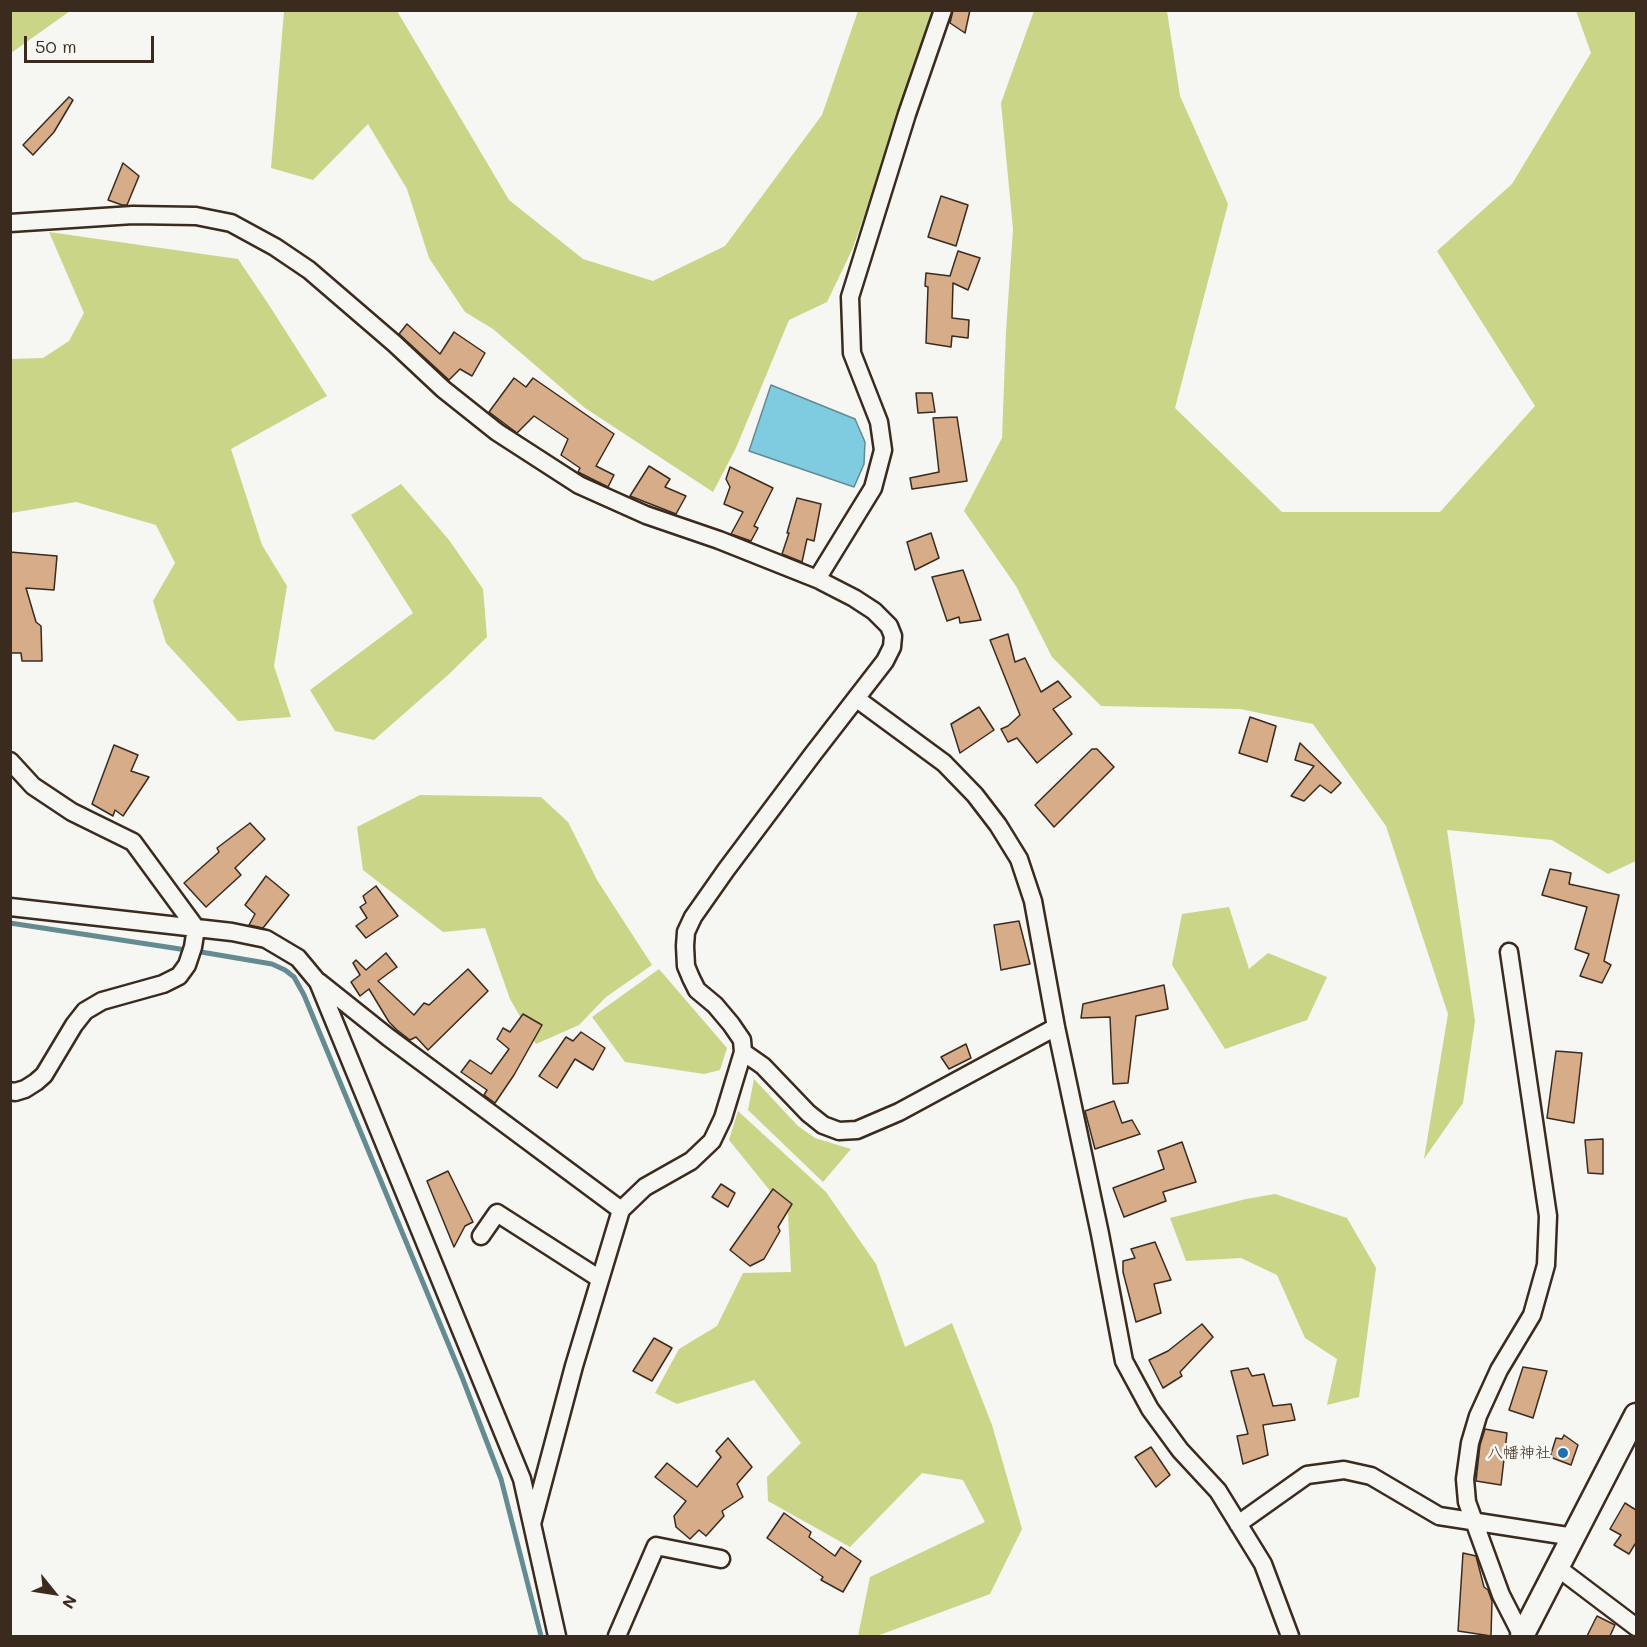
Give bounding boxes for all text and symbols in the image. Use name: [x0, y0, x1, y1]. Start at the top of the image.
scale bar: [27, 24, 158, 62]
text: 50 m: [35, 34, 77, 58]
place label: 八幡神社: [1487, 1443, 1551, 1463]
marker: 八幡神社: [1556, 1446, 1570, 1460]
north arrow: [24, 1563, 84, 1623]
text: N: [58, 1592, 82, 1613]

